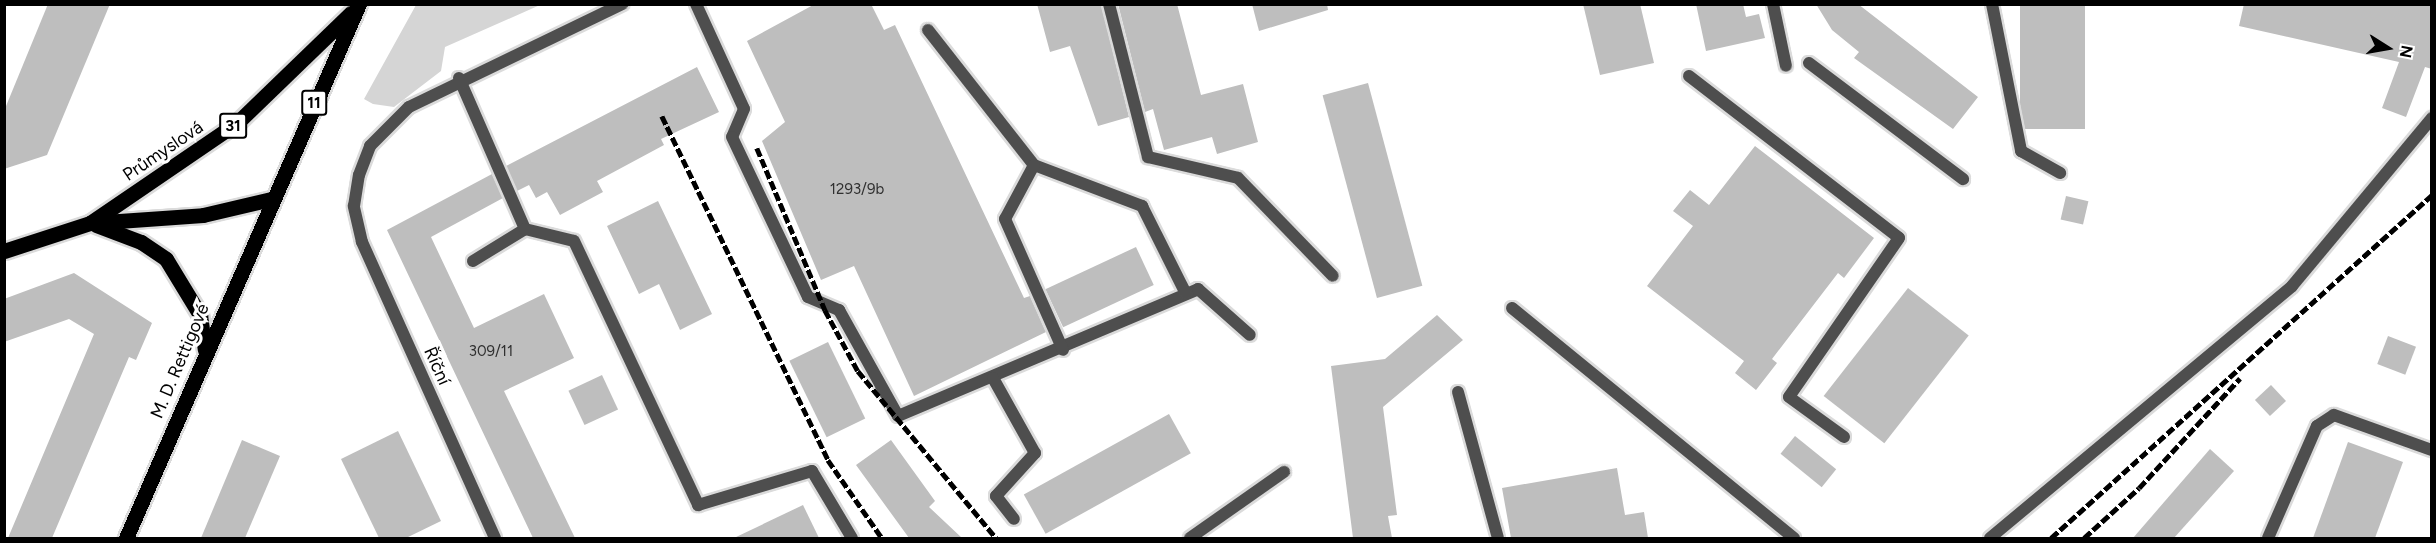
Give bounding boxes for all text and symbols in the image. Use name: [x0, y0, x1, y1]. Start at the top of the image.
north arrow: [2358, 18, 2418, 78]
text: N: [2396, 44, 2417, 59]
road number: 11: [300, 90, 328, 116]
road number: 31: [218, 113, 248, 139]
street label: Průmyslová: [119, 116, 207, 186]
house number: 1293/9b: [830, 181, 884, 199]
street label: M. D. Rettigové: [146, 300, 214, 422]
house number: 309/11: [469, 343, 513, 361]
street label: Říční: [419, 344, 455, 388]

